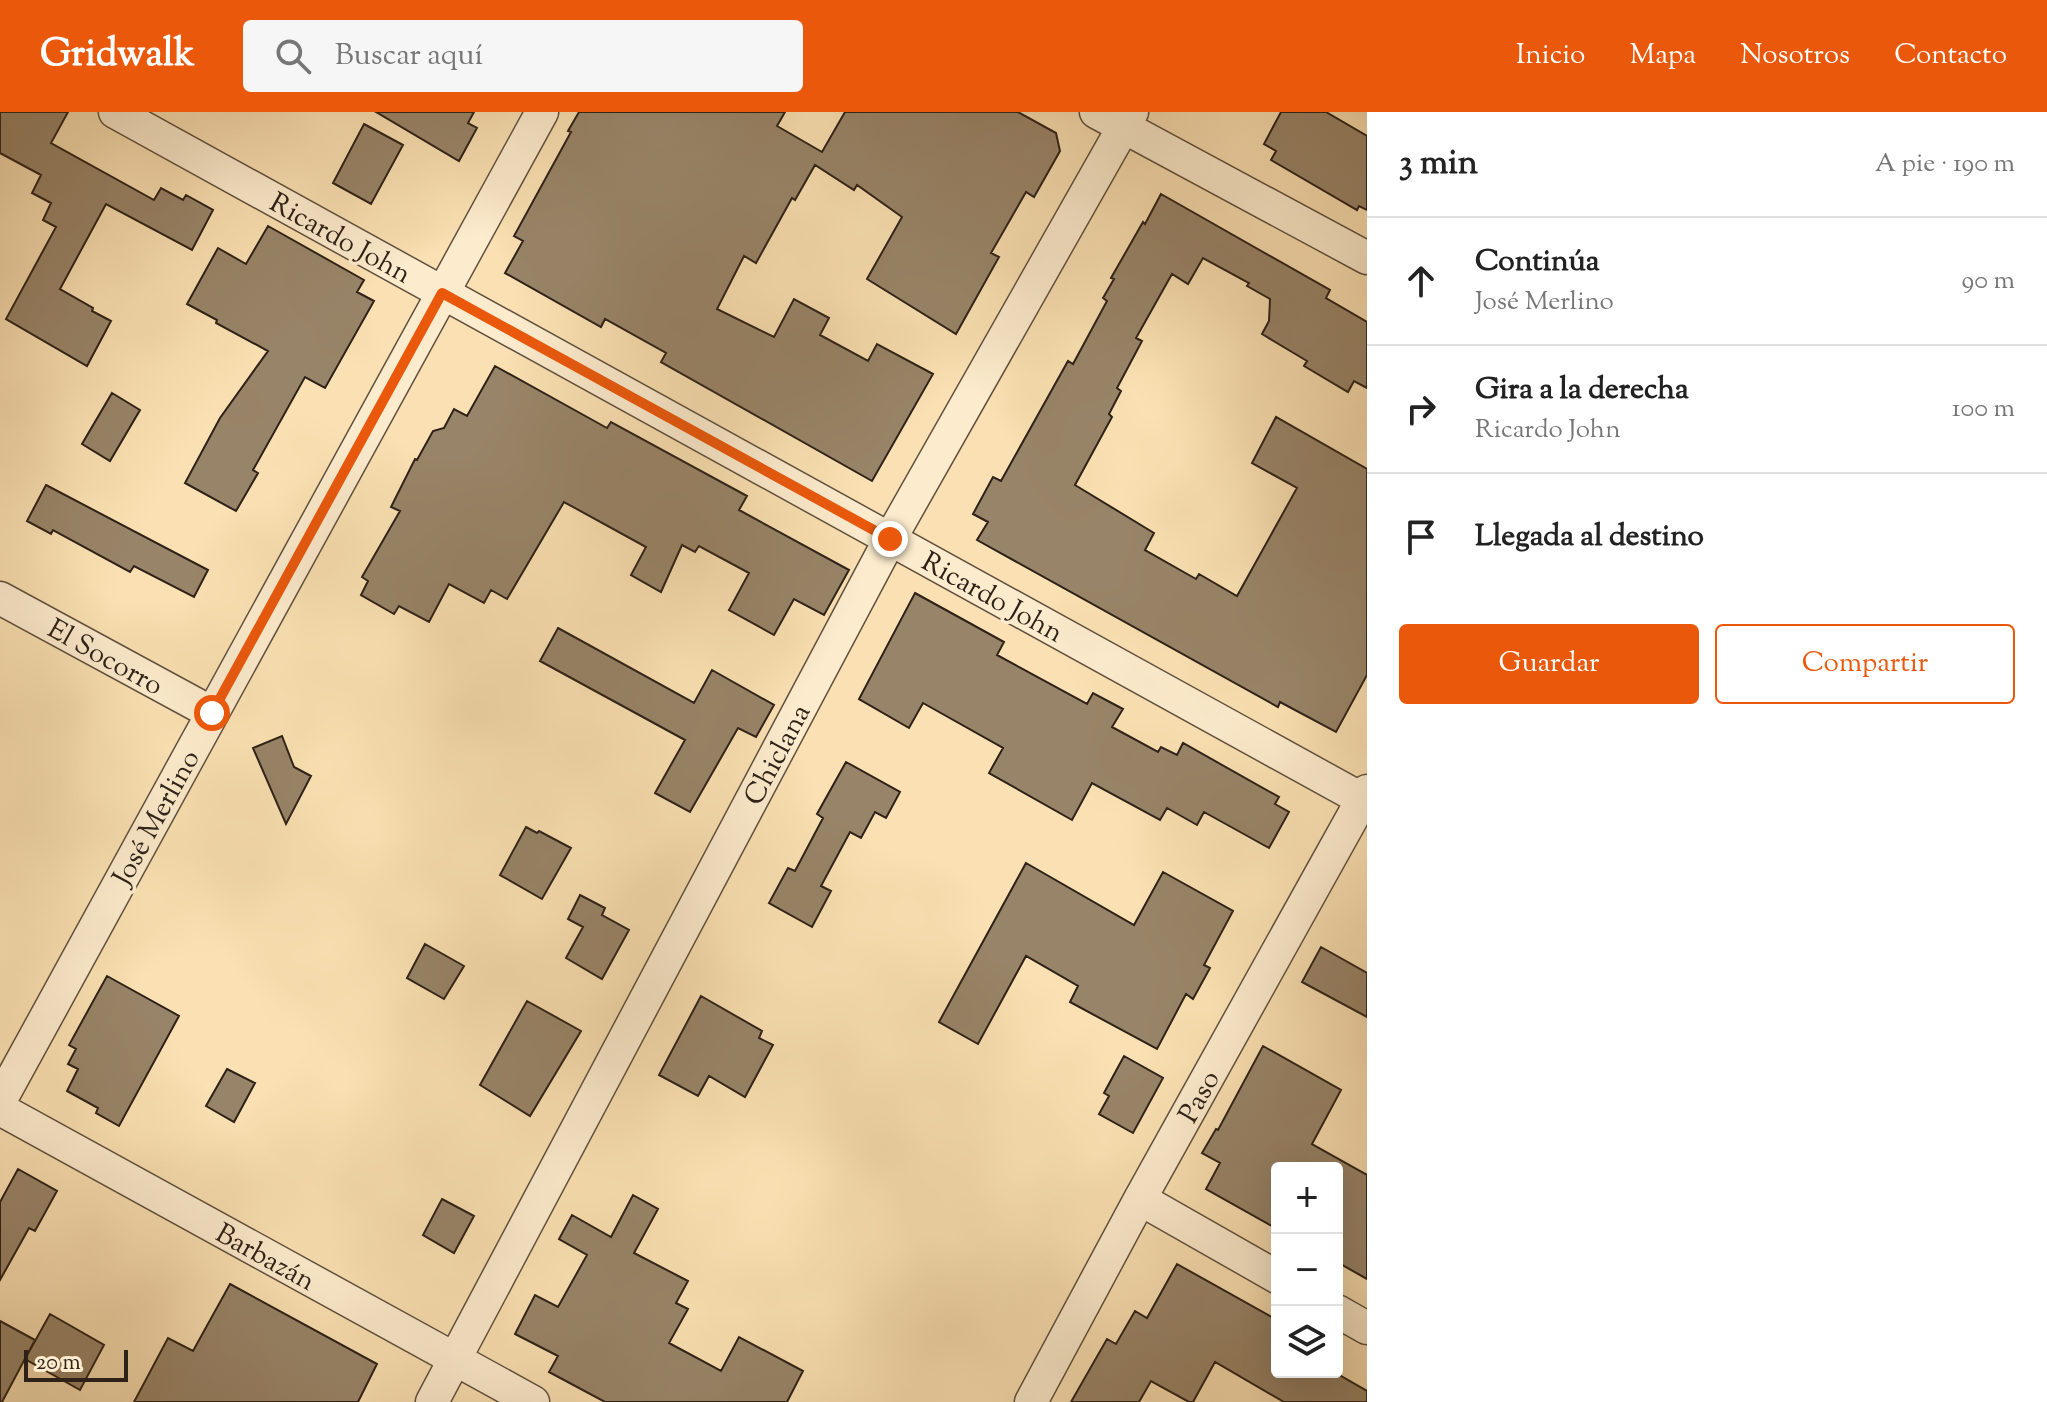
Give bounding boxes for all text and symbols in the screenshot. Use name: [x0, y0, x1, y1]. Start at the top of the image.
search box: [243, 20, 803, 92]
text: Gridwalk: [40, 29, 195, 83]
icon: search: [271, 34, 315, 78]
text: Buscar aquí: [335, 35, 483, 78]
text: Inicio: [1516, 36, 1585, 76]
text: Mapa: [1629, 36, 1696, 76]
text: Nosotros: [1740, 36, 1850, 76]
text: Contacto: [1894, 36, 2007, 76]
text: 3 min: [1399, 140, 1478, 189]
text: A pie · 190 m: [1875, 146, 2015, 183]
street label: Ricardo John: [261, 184, 418, 295]
text: Continúa: [1475, 241, 1600, 284]
icon: ahead: [1399, 259, 1443, 303]
text: 90 m: [1962, 263, 2015, 300]
text: José Merlino: [1475, 284, 1614, 321]
text: Gira a la derecha: [1475, 369, 1689, 412]
icon: right: [1399, 387, 1443, 431]
text: 100 m: [1952, 391, 2015, 428]
text: Ricardo John: [1475, 412, 1621, 449]
icon: arrive: [1399, 515, 1443, 559]
text: Llegada al destino: [1475, 516, 1704, 559]
route end: [872, 521, 908, 557]
street label: Ricardo John: [913, 543, 1070, 654]
street label: El Socorro: [39, 610, 170, 707]
button: Guardar: [1399, 624, 1699, 704]
button: Compartir: [1715, 624, 2015, 704]
route start: [194, 695, 230, 731]
street label: Chiclana: [735, 698, 822, 813]
street label: José Merlino: [103, 743, 211, 895]
street label: Paso: [1170, 1064, 1231, 1131]
map controls: [1271, 1162, 1343, 1378]
button: +: [1271, 1162, 1343, 1234]
street label: Barbazán: [207, 1215, 322, 1302]
button: −: [1271, 1234, 1343, 1306]
button: layers: [1271, 1306, 1343, 1378]
scale bar: [24, 1346, 128, 1382]
text: 20 m: [36, 1348, 81, 1380]

